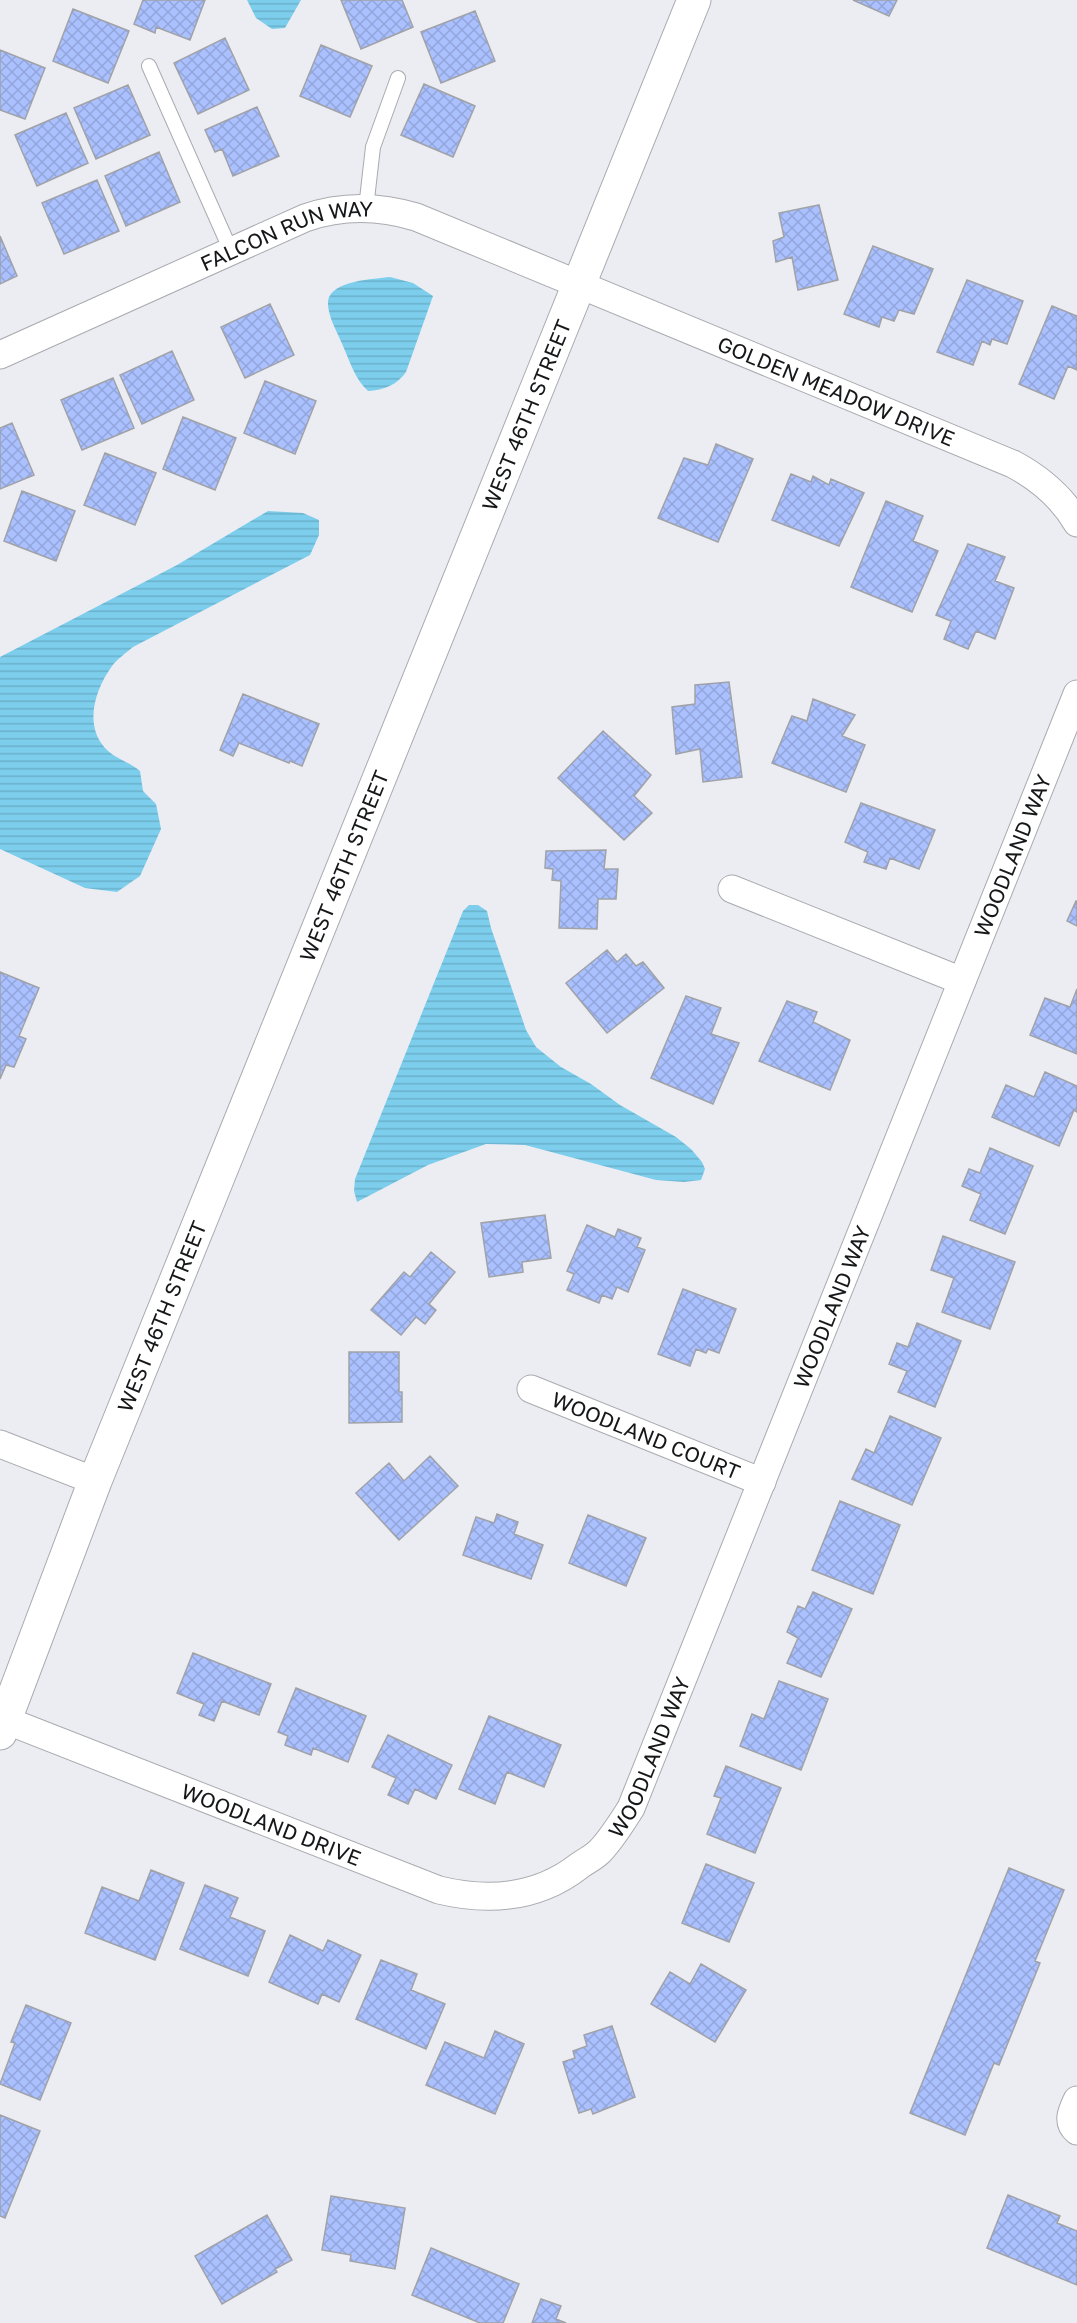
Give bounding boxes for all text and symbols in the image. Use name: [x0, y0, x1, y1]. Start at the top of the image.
street label: FALCON RUN WAY: [196, 195, 374, 276]
street label: WEST 46TH STREET: [476, 316, 576, 514]
street label: GOLDEN MEADOW DRIVE: [714, 330, 959, 451]
street label: WEST 46TH STREET: [294, 766, 394, 965]
street label: WOODLAND WAY: [968, 770, 1057, 941]
street label: WEST 46TH STREET: [111, 1217, 212, 1416]
street label: WOODLAND WAY: [787, 1221, 876, 1392]
street label: WOODLAND COURT: [548, 1386, 744, 1485]
street label: WOODLAND WAY: [602, 1673, 695, 1843]
street label: WOODLAND DRIVE: [178, 1777, 365, 1871]

